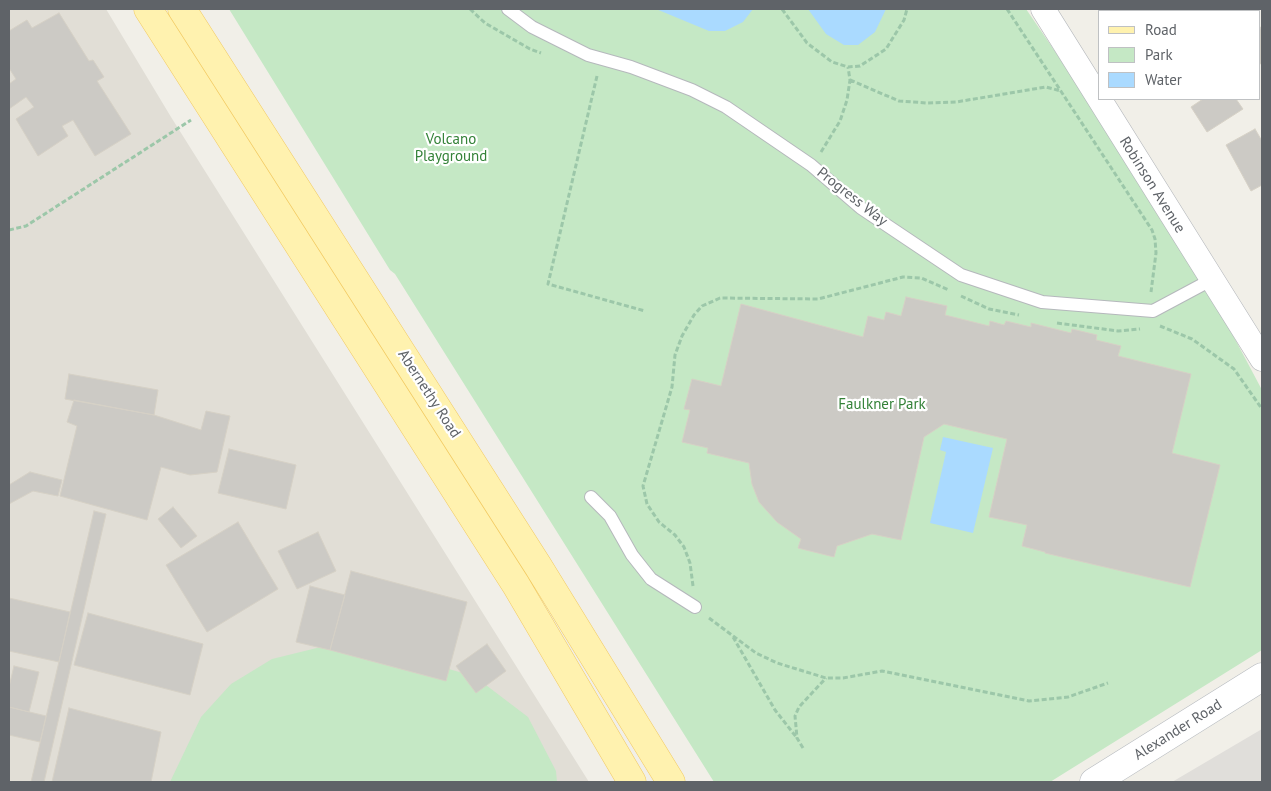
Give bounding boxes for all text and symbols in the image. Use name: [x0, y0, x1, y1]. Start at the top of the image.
legend: [1098, 10, 1261, 100]
text: Road: [1145, 20, 1177, 39]
text: Park: [1145, 45, 1173, 64]
text: Water: [1145, 70, 1182, 89]
park label: Volcano Playground: [415, 131, 487, 166]
street label: Robinson Avenue: [1115, 134, 1189, 236]
street label: Progress Way: [813, 164, 891, 230]
street label: Abernethy Road: [394, 347, 464, 441]
park label: Faulkner Park: [838, 396, 926, 414]
street label: Alexander Road: [1131, 696, 1225, 764]

